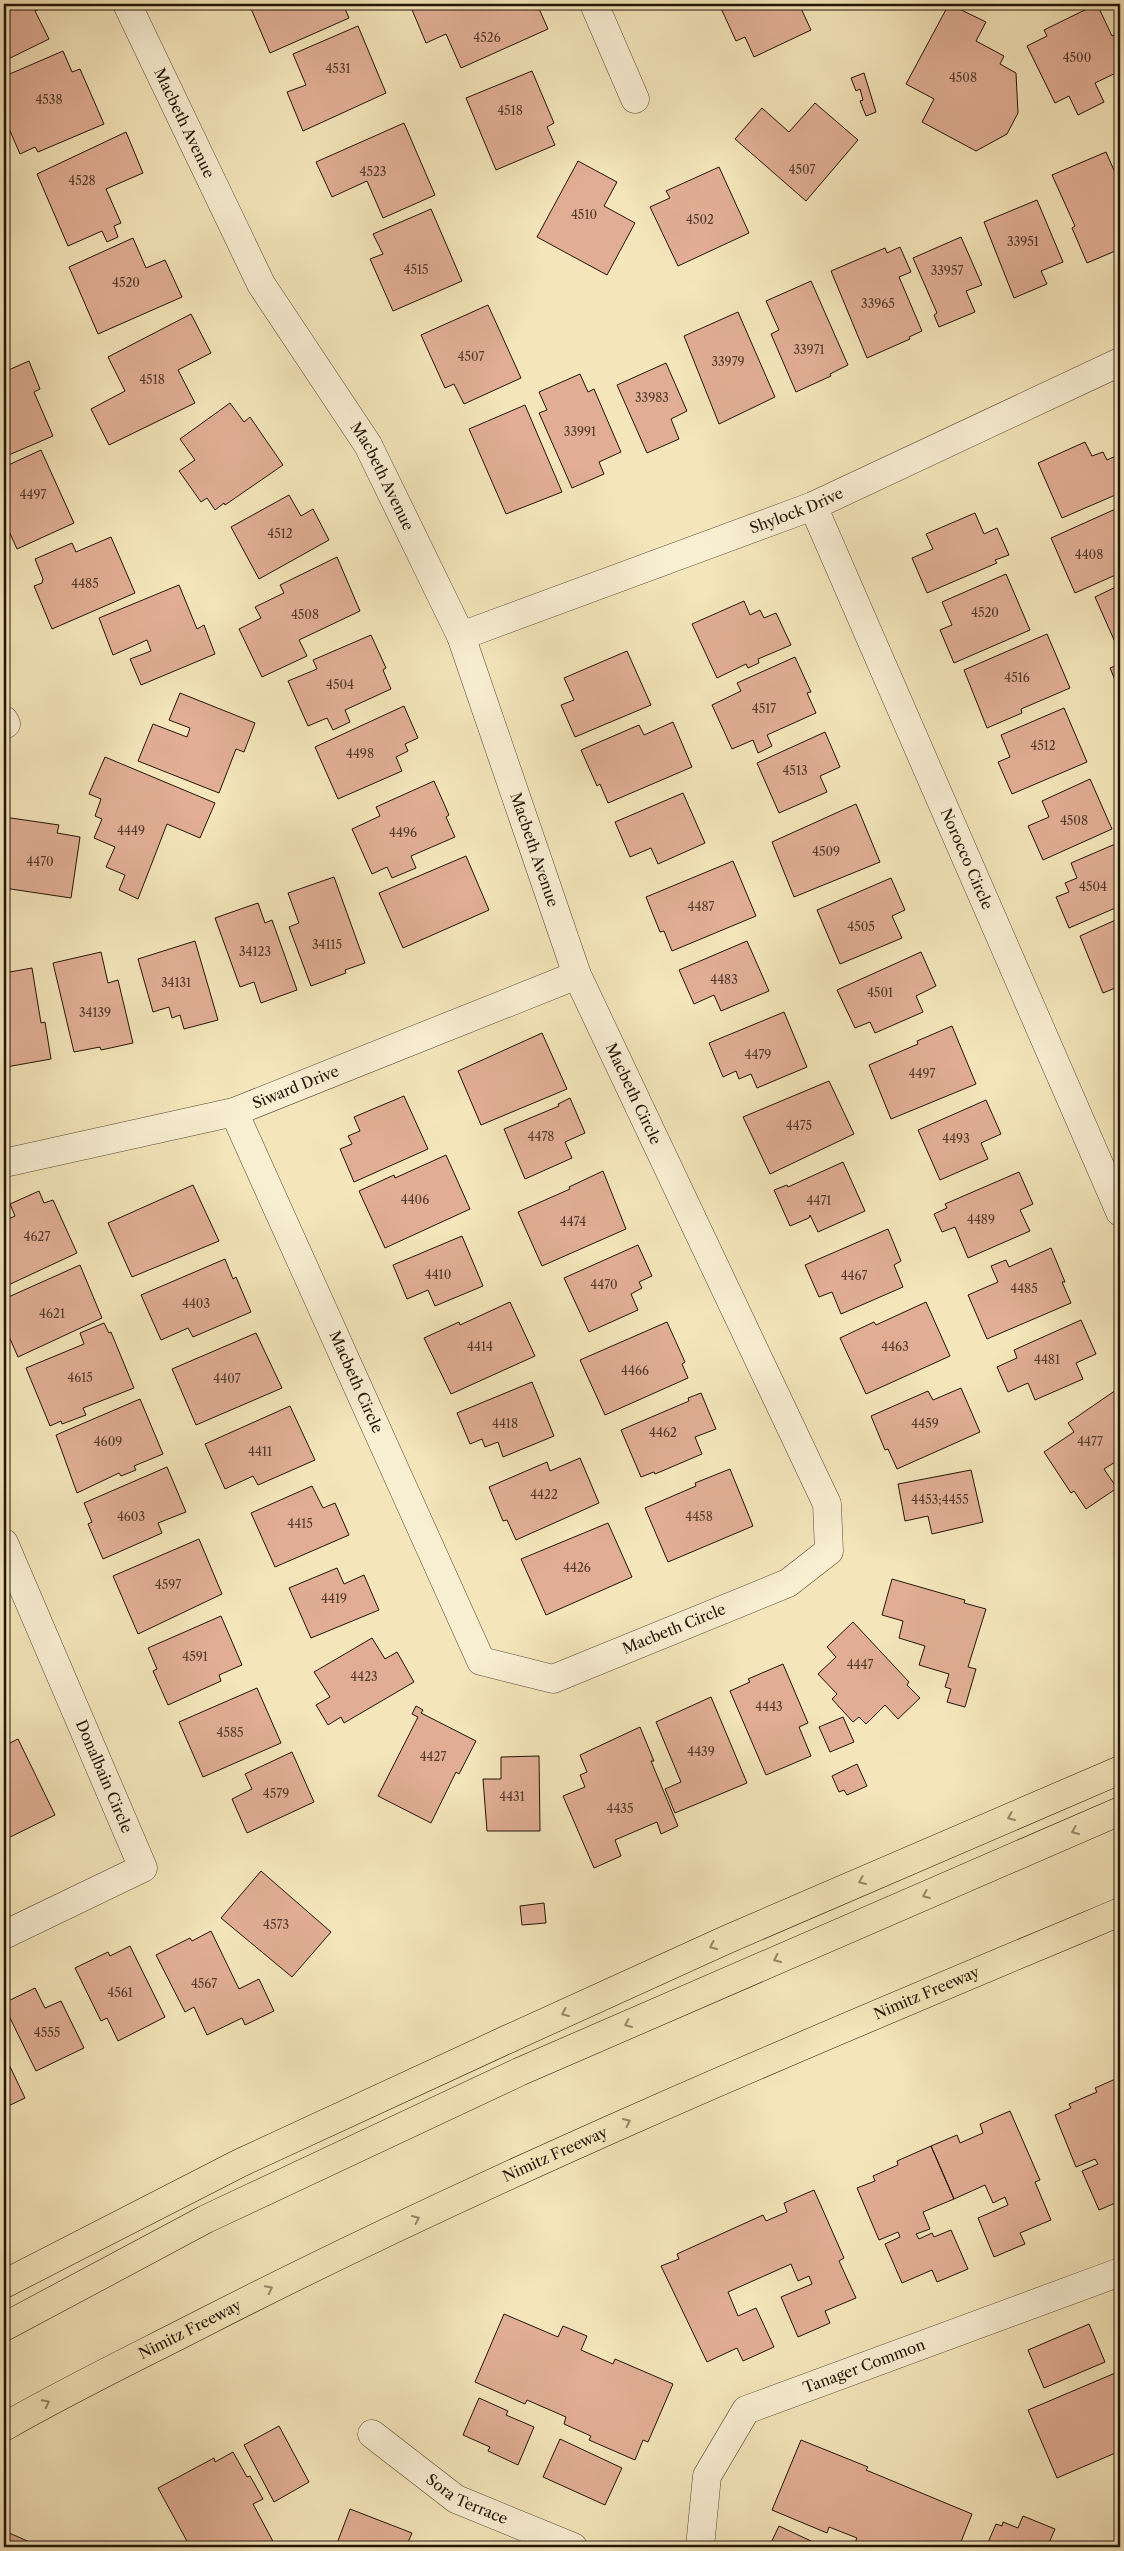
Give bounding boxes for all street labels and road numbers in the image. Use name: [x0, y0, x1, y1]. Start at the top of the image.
street label: Macbeth Avenue: [150, 65, 219, 181]
street label: Macbeth Avenue: [346, 418, 418, 534]
street label: Shylock Drive: [747, 483, 846, 538]
street label: Macbeth Avenue: [506, 790, 563, 909]
street label: Norocco Circle: [937, 805, 997, 912]
street label: Macbeth Circle: [602, 1040, 666, 1148]
street label: Siward Drive: [249, 1061, 342, 1113]
street label: Macbeth Circle: [325, 1328, 387, 1436]
street label: Macbeth Circle: [619, 1599, 728, 1658]
street label: Donalbain Circle: [72, 1717, 137, 1836]
street label: Nimitz Freeway: [871, 1962, 983, 2023]
street label: Nimitz Freeway: [500, 2122, 611, 2186]
street label: Nimitz Freeway: [135, 2295, 245, 2363]
street label: Tanager Common: [800, 2335, 928, 2397]
street label: Sora Terrace: [422, 2469, 511, 2528]

